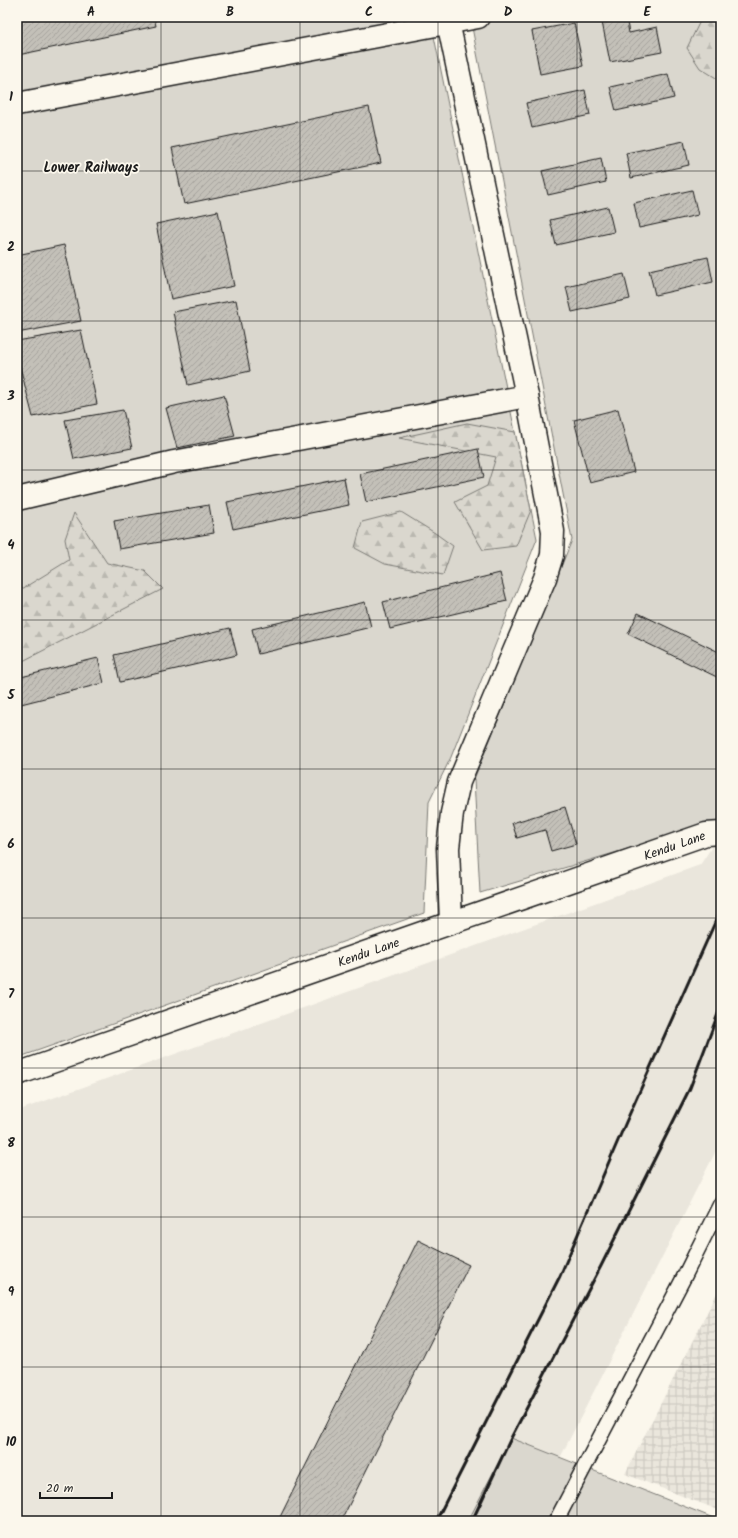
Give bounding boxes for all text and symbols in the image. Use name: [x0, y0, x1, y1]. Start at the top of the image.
text: A: [87, 2, 95, 23]
text: B: [226, 2, 234, 23]
text: C: [365, 2, 373, 23]
text: D: [504, 2, 513, 23]
text: E: [643, 2, 651, 23]
text: 1: [9, 87, 13, 108]
district label: Lower Railways: [43, 157, 139, 179]
text: 2: [7, 237, 15, 258]
text: 3: [6, 386, 15, 407]
text: 4: [7, 535, 15, 556]
text: 5: [7, 685, 16, 706]
street label: Kendu Lane: [641, 826, 709, 867]
text: 6: [7, 834, 15, 855]
street label: Kendu Lane: [335, 932, 403, 974]
text: 7: [8, 984, 15, 1005]
text: 8: [7, 1133, 15, 1154]
text: 9: [8, 1282, 15, 1303]
text: 10: [6, 1432, 17, 1453]
scale bar: [40, 1474, 112, 1500]
text: 20 m: [46, 1479, 74, 1498]

